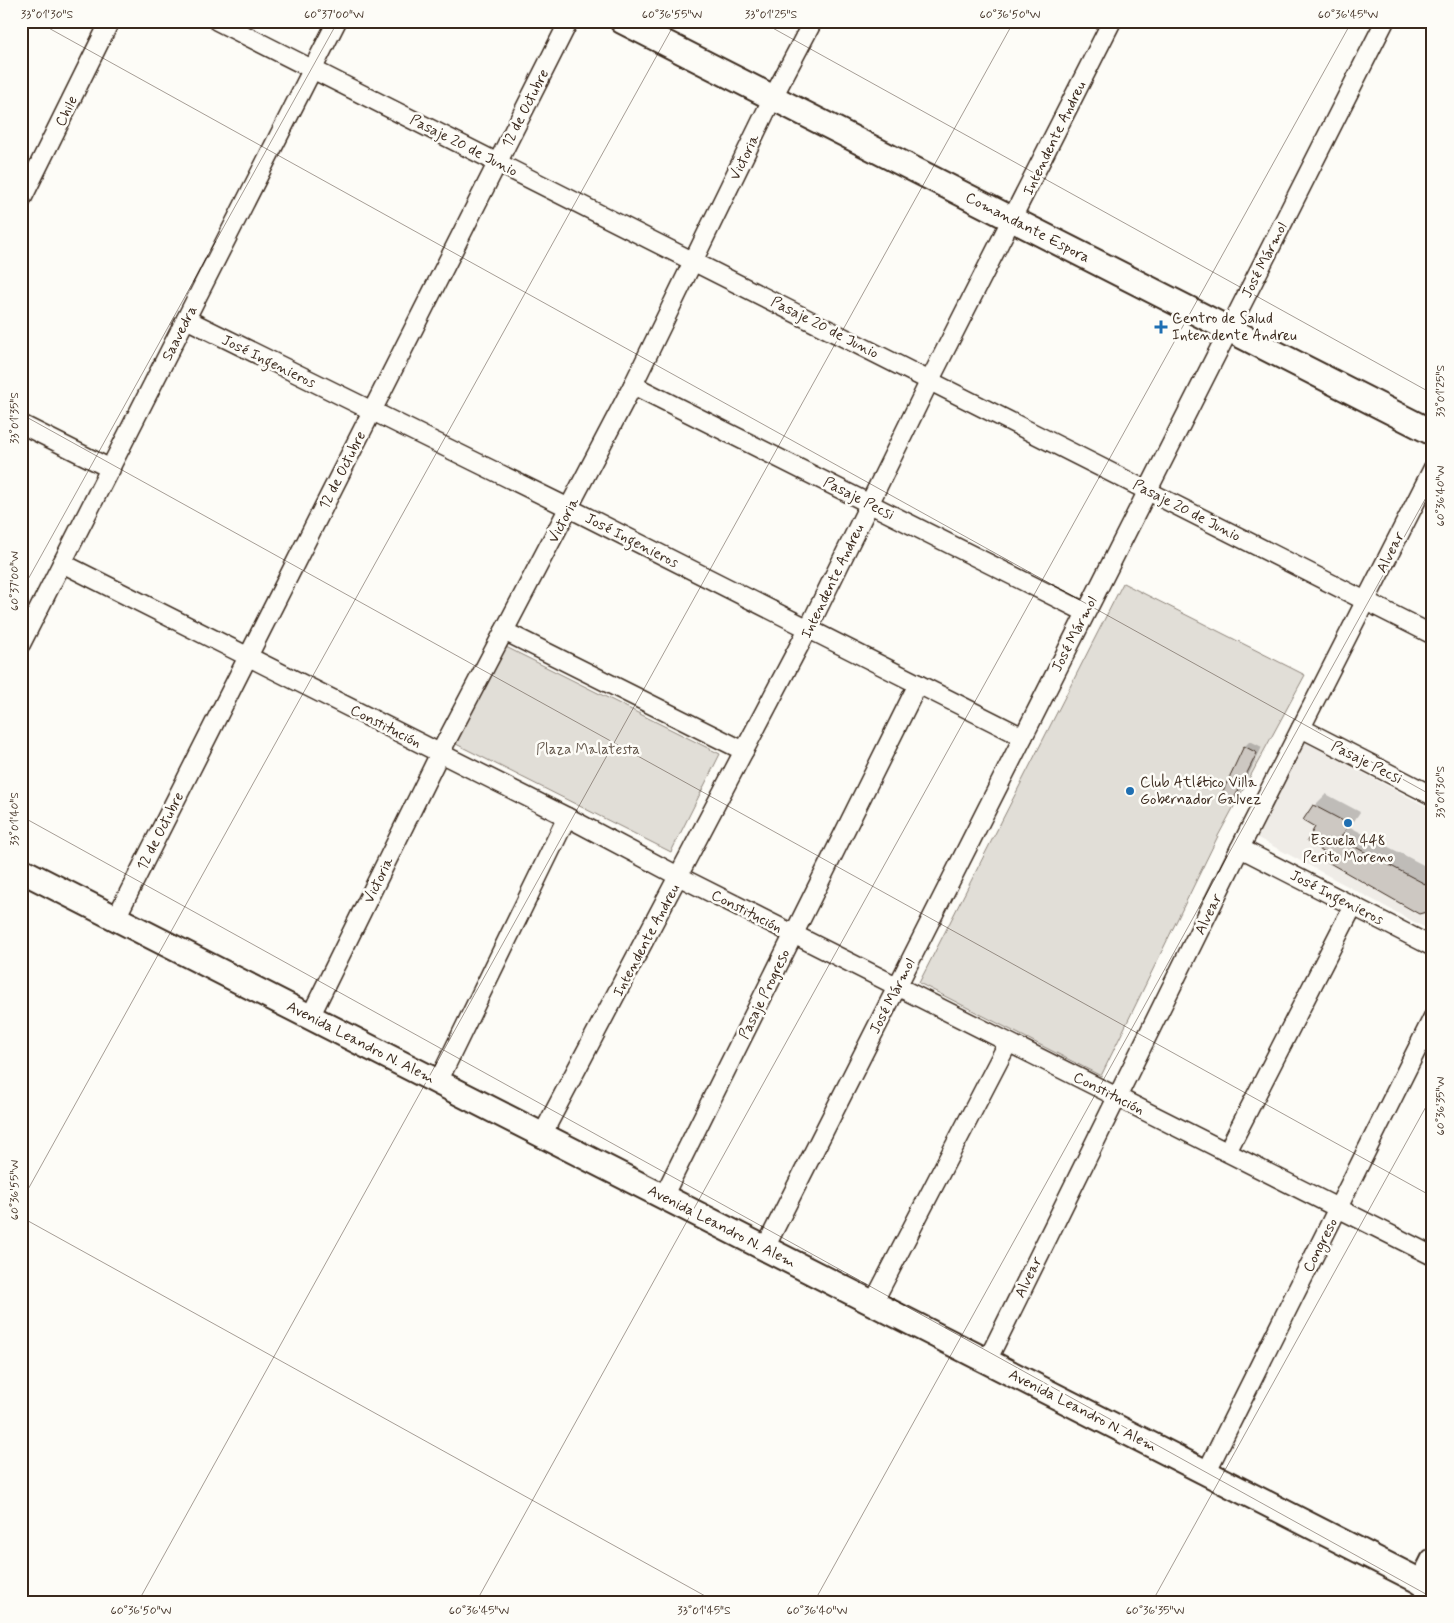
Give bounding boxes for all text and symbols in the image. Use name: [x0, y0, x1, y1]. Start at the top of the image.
text: 33°01'30"S: [21, 7, 73, 23]
text: 60°37'00"W: [304, 7, 364, 23]
text: 60°36'55"W: [642, 7, 702, 23]
text: 33°01'25"S: [745, 7, 797, 23]
text: 60°36'50"W: [980, 7, 1041, 23]
text: 60°36'45"W: [1318, 7, 1378, 23]
street label: 12 de Octubre: [498, 66, 554, 151]
street label: Intendente Andreu: [1019, 78, 1091, 199]
street label: Chile: [51, 92, 83, 130]
street label: Pasaje 20 de Junio: [406, 110, 521, 182]
street label: Victoria: [725, 130, 765, 184]
street label: Comandante Espora: [962, 188, 1094, 268]
street label: José Mármol: [1237, 219, 1292, 302]
street label: Pasaje 20 de Junio: [767, 292, 882, 364]
street label: Saavedra: [157, 302, 202, 365]
place label: Centro de Salud Intendente Andreu: [1172, 309, 1297, 346]
marker: Centro de Salud Intendente Andreu: [1154, 320, 1168, 334]
street label: José Ingenieros: [218, 331, 319, 394]
text: 33°01'25"S: [1433, 365, 1449, 417]
text: 33°01'35"S: [7, 392, 23, 444]
street label: 12 de Octubre: [315, 428, 371, 513]
text: 60°36'40"W: [1433, 466, 1449, 526]
street label: Pasaje Pecsi: [820, 473, 897, 525]
street label: Pasaje 20 de Junio: [1129, 475, 1244, 547]
street label: Victoria: [544, 493, 585, 547]
street label: José Ingenieros: [581, 509, 682, 574]
street label: Intendente Andreu: [797, 521, 869, 642]
street label: Alvear: [1372, 528, 1410, 576]
text: 60°37'00"W: [7, 551, 23, 611]
street label: José Mármol: [1047, 593, 1102, 676]
street label: Constitución: [347, 700, 424, 753]
street label: Pasaje Pecsi: [1328, 737, 1405, 789]
park label: Plaza Malatesta: [536, 740, 640, 760]
text: 33°01'30"S: [1433, 766, 1449, 818]
place label: Club Atlético Villa Gobernador Galvez: [1140, 773, 1261, 810]
marker: Club Atlético Villa Gobernador Galvez: [1124, 785, 1136, 797]
street label: 12 de Octubre: [133, 789, 189, 874]
text: 33°01'40"S: [7, 792, 23, 846]
marker: Escuela 448 Perito Moreno: [1342, 817, 1354, 829]
place label: Escuela 448 Perito Moreno: [1303, 831, 1393, 868]
street label: Victoria: [359, 853, 399, 907]
street label: José Ingenieros: [1286, 866, 1387, 931]
street label: Intendente Andreu: [609, 880, 685, 1000]
street label: Constitución: [708, 885, 785, 938]
street label: Alvear: [1190, 890, 1227, 938]
street label: Pasaje Progreso: [735, 946, 795, 1043]
street label: José Mármol: [865, 955, 920, 1038]
street label: Avenida Leandro N. Alem: [283, 997, 438, 1089]
street label: Constitución: [1070, 1067, 1147, 1120]
text: 60°36'35"W: [1433, 1077, 1449, 1135]
text: 60°36'55"W: [7, 1160, 23, 1220]
street label: Avenida Leandro N. Alem: [644, 1181, 799, 1273]
street label: Congreso: [1299, 1215, 1344, 1276]
street label: Alvear: [1010, 1253, 1047, 1301]
street label: Avenida Leandro N. Alem: [1005, 1365, 1160, 1457]
text: 60°36'50"W: [111, 1603, 172, 1619]
text: 60°36'45"W: [449, 1603, 509, 1619]
text: 33°01'45"S: [677, 1603, 731, 1619]
text: 60°36'40"W: [787, 1603, 847, 1619]
text: 60°36'35"W: [1126, 1603, 1184, 1619]

